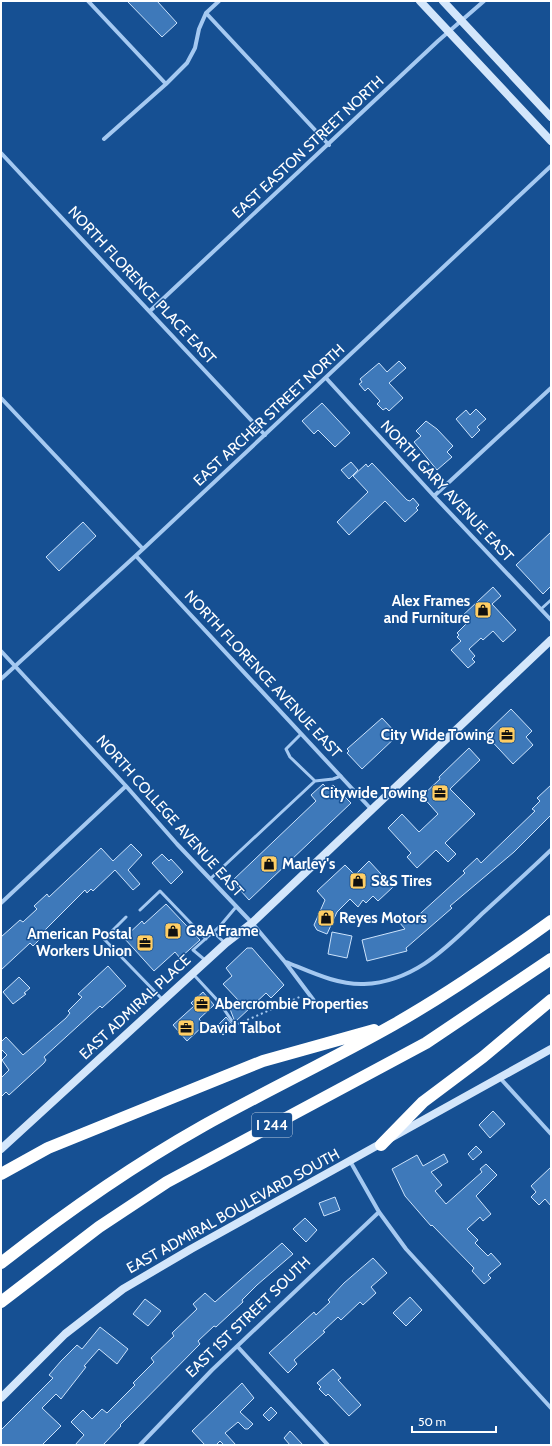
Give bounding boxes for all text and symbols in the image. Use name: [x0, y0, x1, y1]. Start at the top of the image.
street label: EAST EASTON STREET NORTH: [229, 72, 387, 222]
street label: NORTH FLORENCE PLACE EAST: [64, 203, 220, 367]
street label: EAST ARCHER STREET NORTH: [190, 340, 348, 490]
street label: NORTH GARY AVENUE EAST: [377, 417, 517, 565]
street label: NORTH FLORENCE AVENUE EAST: [181, 587, 345, 761]
place label: Alex Frames and Furniture: [384, 592, 470, 627]
shop icon: Alex Frames and Furniture: [473, 600, 493, 620]
office icon: City Wide Towing: [497, 725, 517, 745]
place label: City Wide Towing: [381, 726, 494, 744]
street label: NORTH COLLEGE AVENUE EAST: [92, 731, 248, 901]
office icon: Citywide Towing: [430, 783, 450, 803]
place label: Citywide Towing: [321, 784, 427, 802]
shop icon: Marley's: [259, 854, 279, 874]
place label: Marley's: [282, 855, 335, 873]
shop icon: S&S Tires: [348, 871, 368, 891]
place label: S&S Tires: [371, 872, 432, 890]
shop icon: Reyes Motors: [316, 908, 336, 928]
place label: Reyes Motors: [339, 909, 427, 927]
shop icon: G&A Frame: [163, 921, 183, 941]
place label: G&A Frame: [186, 922, 259, 940]
place label: American Postal Workers Union: [27, 925, 132, 960]
office icon: American Postal Workers Union: [135, 933, 155, 953]
street label: EAST ADMIRAL PLACE: [76, 951, 194, 1063]
office icon: Abercrombie Properties: [192, 994, 212, 1014]
place label: Abercrombie Properties: [215, 995, 368, 1013]
office icon: David Talbot: [176, 1018, 196, 1038]
place label: David Talbot: [199, 1019, 281, 1037]
road number: I 244: [252, 1113, 292, 1137]
street label: EAST ADMIRAL BOULEVARD SOUTH: [123, 1145, 343, 1277]
street label: EAST 1ST STREET SOUTH: [182, 1253, 314, 1381]
scale bar: [412, 1408, 496, 1434]
text: 50 m: [418, 1414, 446, 1429]

